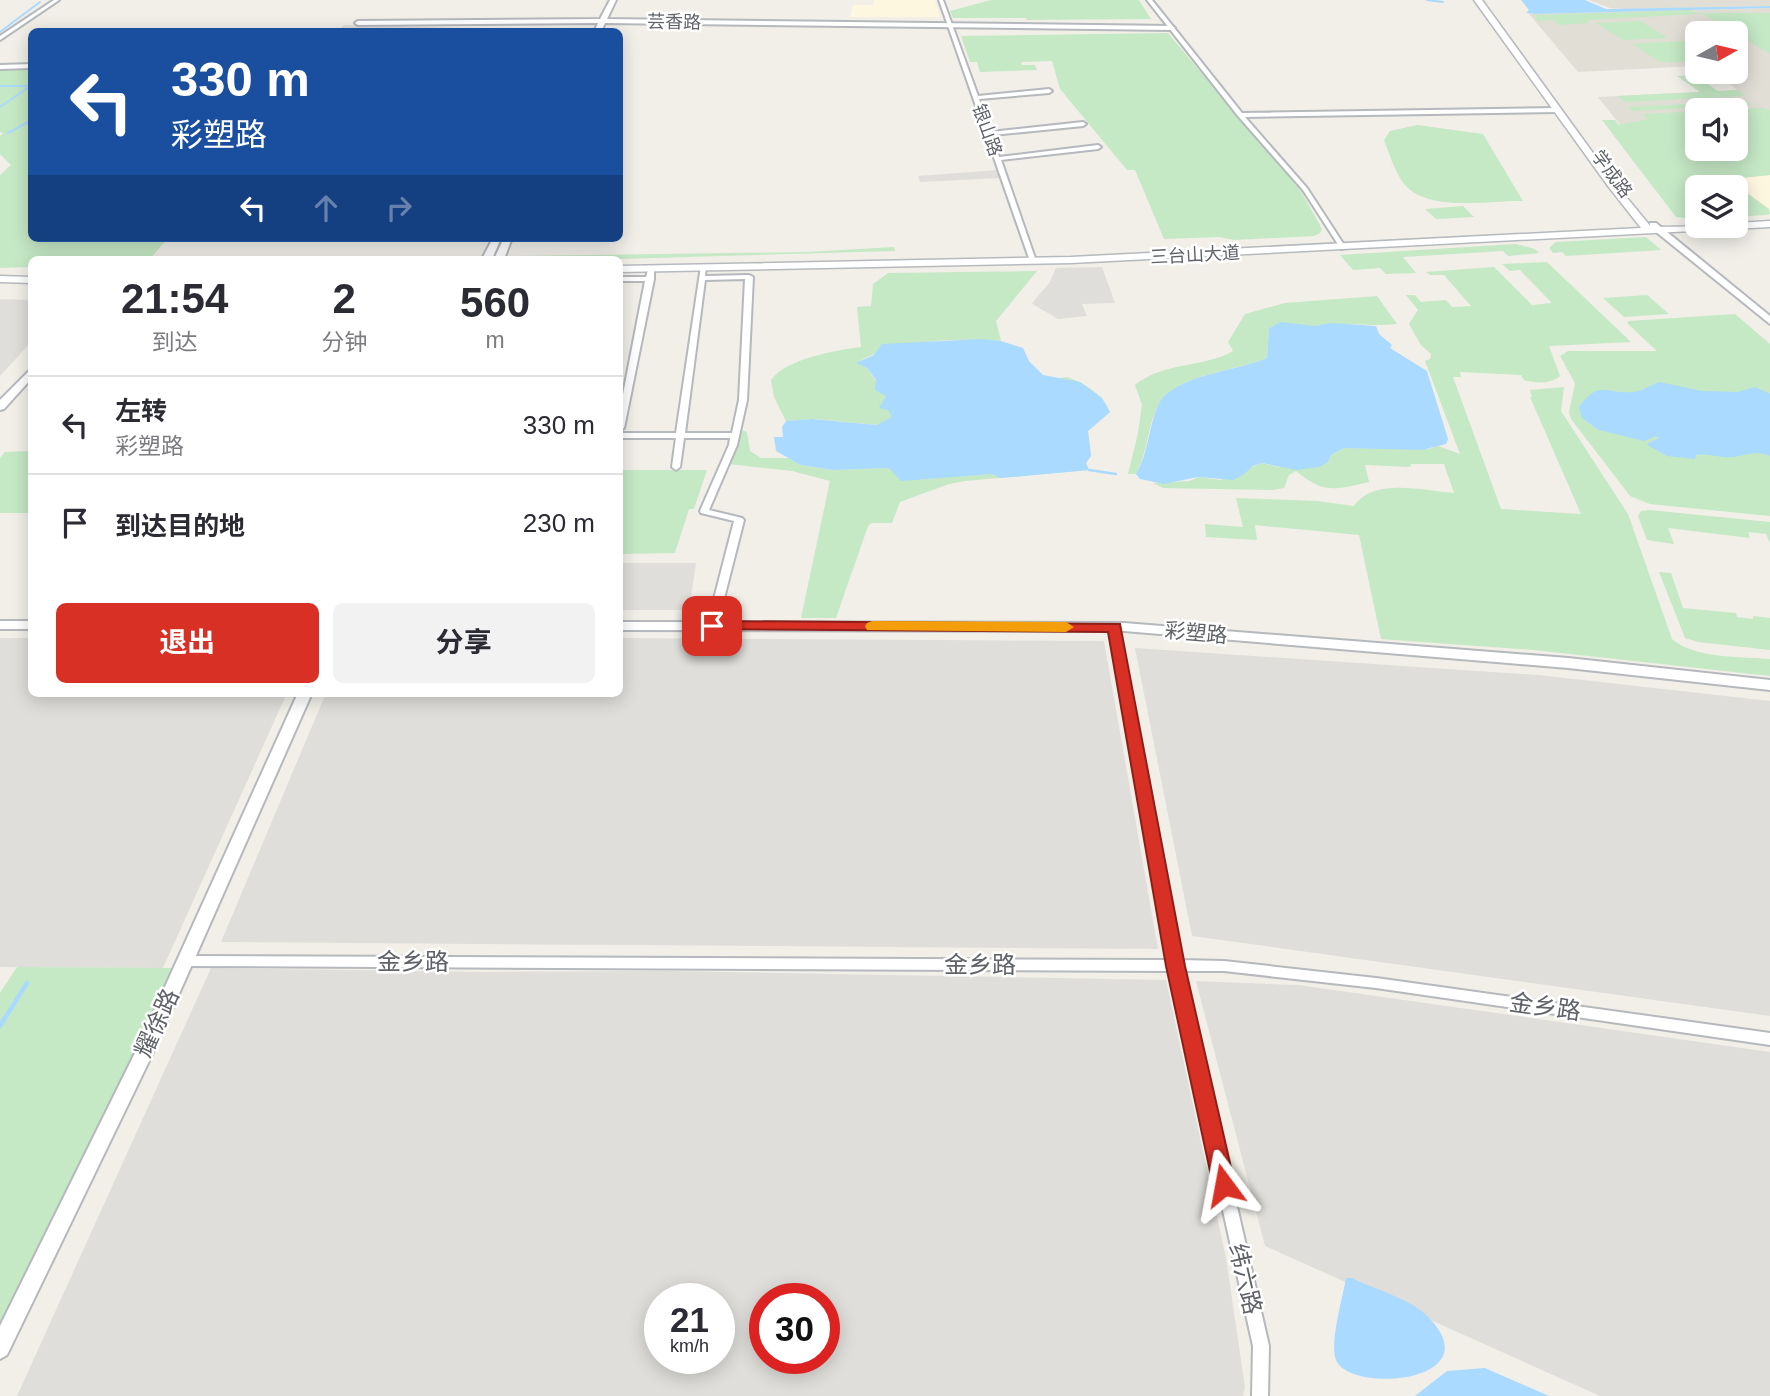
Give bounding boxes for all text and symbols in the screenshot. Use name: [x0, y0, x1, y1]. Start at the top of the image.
street label: 芸香路: [647, 12, 701, 32]
north arrow: [1685, 21, 1748, 84]
map controls: [1685, 21, 1748, 238]
text: 330 m: [171, 52, 310, 106]
icon: left: [56, 56, 147, 147]
button: sound: [1685, 98, 1748, 161]
street label: 银山路: [968, 101, 1006, 159]
text: 彩塑路: [171, 117, 267, 153]
street label: 学成路: [1588, 146, 1636, 202]
button: layers: [1685, 175, 1748, 238]
icon: left: [234, 189, 272, 227]
icon: ahead: [307, 189, 345, 227]
icon: right: [380, 189, 418, 227]
street label: 三台山大道: [1150, 243, 1240, 267]
text: 21:54: [121, 275, 228, 322]
text: 2: [332, 275, 356, 322]
text: 560: [460, 279, 530, 326]
text: m: [486, 327, 505, 353]
text: 到达: [152, 329, 198, 355]
text: 分钟: [321, 329, 367, 355]
text: 左转: [115, 396, 167, 426]
icon: left: [56, 406, 94, 444]
text: 330 m: [523, 410, 595, 440]
text: 彩塑路: [115, 433, 184, 459]
icon: arrive: [56, 504, 94, 542]
text: 230 m: [523, 508, 595, 538]
text: 到达目的地: [115, 511, 245, 541]
pin: [682, 596, 742, 656]
button: 退出: [56, 603, 319, 683]
button: 分享: [333, 603, 595, 683]
icon: arrive: [693, 607, 731, 645]
street label: 彩塑路: [1164, 618, 1228, 647]
street label: 金乡路: [377, 948, 449, 975]
street label: 金乡路: [944, 951, 1016, 978]
street label: 耀徐路: [129, 984, 184, 1061]
street label: 金乡路: [1508, 988, 1583, 1025]
position arrow: [1187, 1148, 1261, 1222]
street label: 纬六路: [1224, 1241, 1267, 1317]
speed limit sign: 30: [749, 1283, 840, 1374]
text: 21: [670, 1300, 709, 1339]
text: km/h: [670, 1336, 709, 1356]

